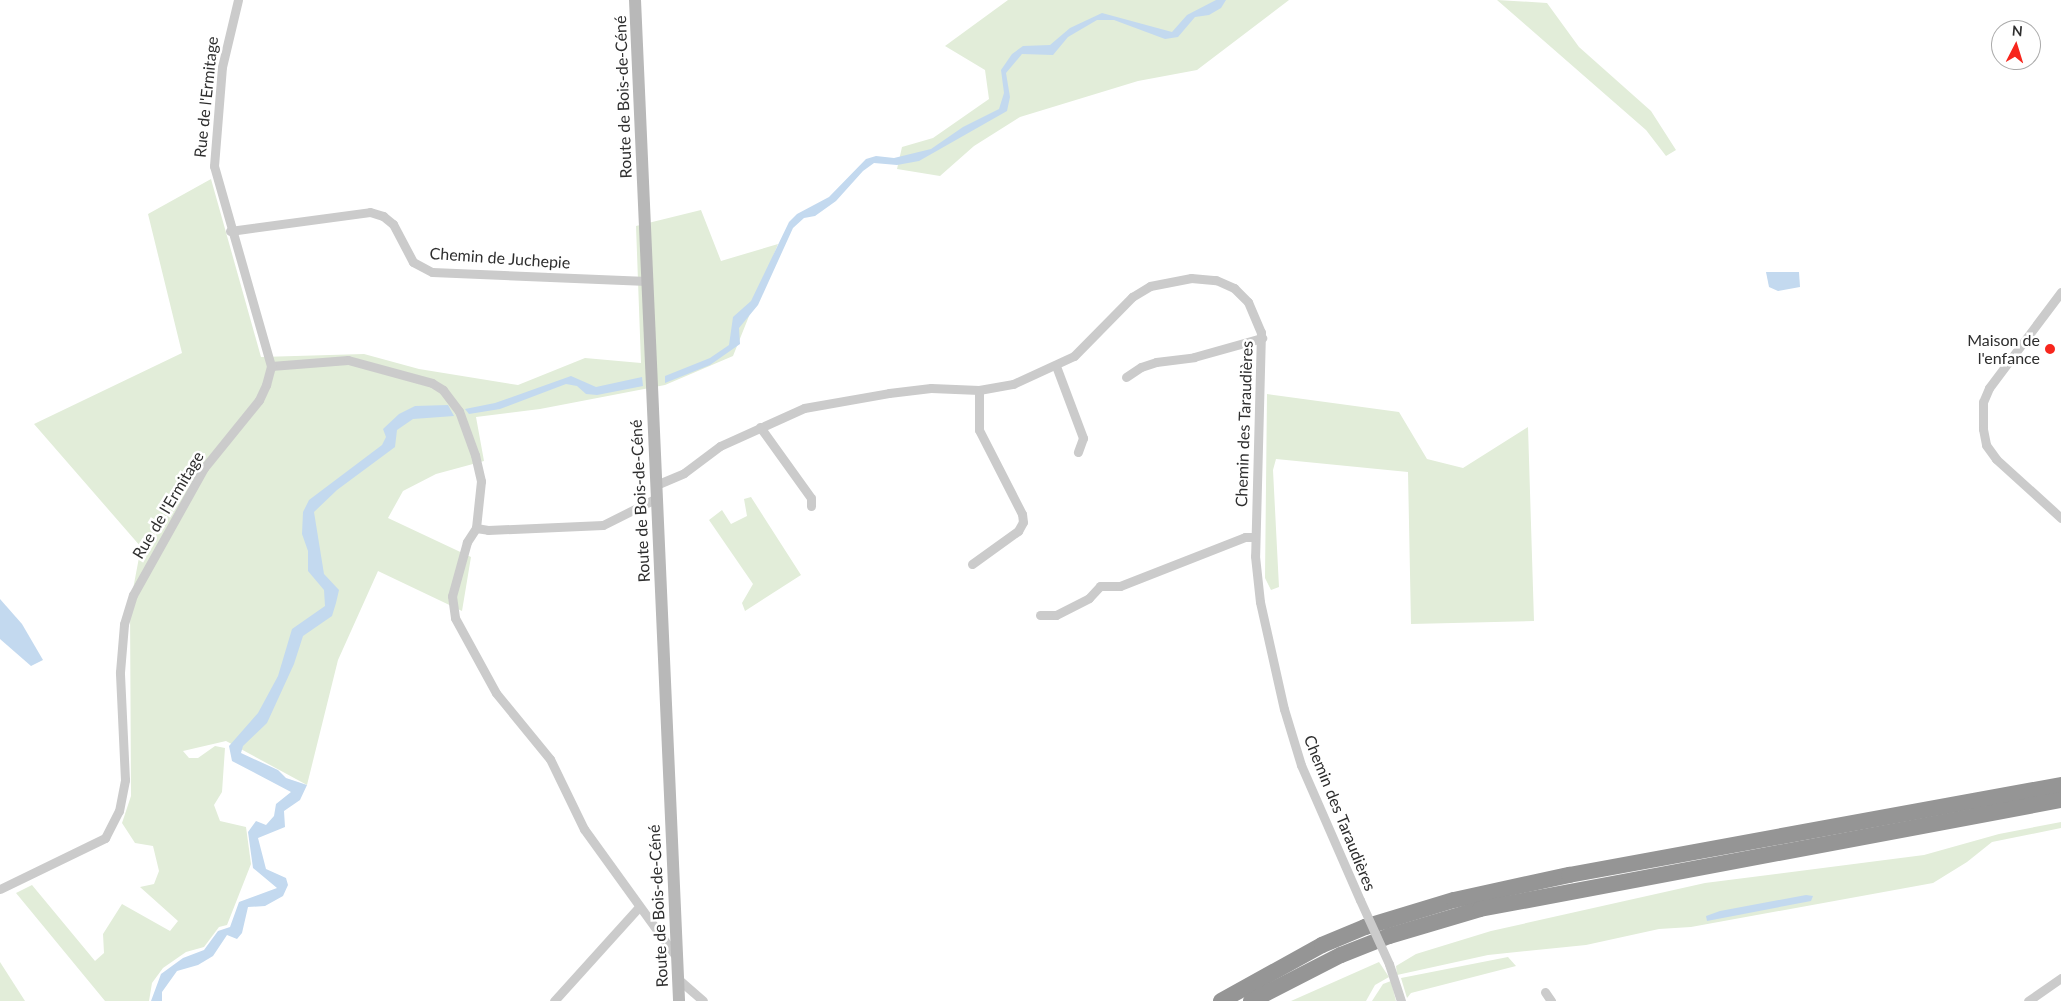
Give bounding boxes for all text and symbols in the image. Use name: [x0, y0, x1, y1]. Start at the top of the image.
street label: Route de Bois-de-Céné: [611, 15, 635, 179]
north arrow: [1991, 20, 2041, 70]
text: N: [2011, 22, 2023, 39]
street label: Rue de l'Ermitage: [190, 35, 222, 159]
street label: Chemin de Juchepie: [429, 243, 571, 273]
place label: Maison de l'enfance: [1967, 330, 2040, 368]
street label: Chemin des Taraudières: [1231, 340, 1257, 508]
marker: Maison de l'enfance: [2044, 343, 2056, 355]
street label: Route de Bois-de-Céné: [626, 419, 654, 583]
street label: Rue de l'Ermitage: [128, 448, 208, 562]
street label: Chemin des Taraudières: [1300, 732, 1380, 894]
street label: Route de Bois-de-Céné: [644, 824, 672, 988]

